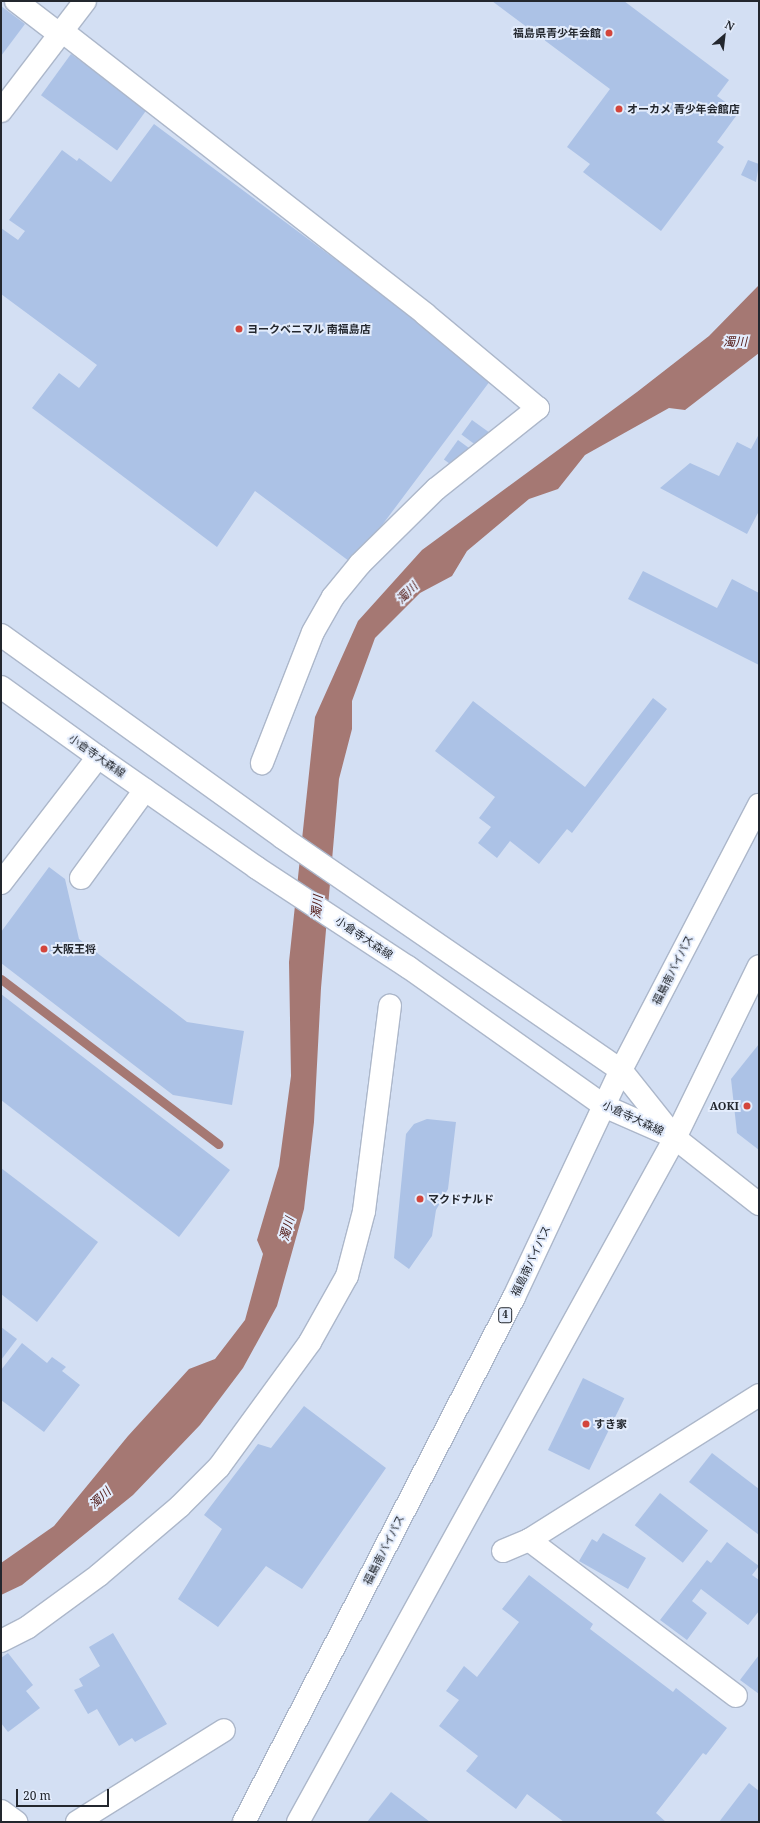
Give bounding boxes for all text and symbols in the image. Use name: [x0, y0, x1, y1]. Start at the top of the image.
north arrow: [704, 16, 744, 56]
text: N: [723, 16, 737, 34]
place label: 福島県青少年会館: [513, 26, 601, 40]
marker: 福島県青少年会館: [604, 28, 614, 38]
place label: オーカメ 青少年会館店: [627, 102, 740, 116]
marker: オーカメ 青少年会館店: [614, 104, 624, 114]
place label: ヨークベニマル 南福島店: [247, 322, 371, 336]
marker: ヨークベニマル 南福島店: [234, 324, 244, 334]
water label: 濁川: [723, 335, 747, 349]
water label: 濁川: [393, 579, 421, 607]
street label: 小倉寺大森線: [66, 732, 128, 780]
water label: 濁川: [309, 894, 325, 920]
street label: 小倉寺大森線: [333, 914, 395, 962]
street label: 福島南バイパス: [650, 933, 696, 1007]
place label: 大阪王将: [52, 942, 96, 956]
marker: 大阪王将: [39, 944, 49, 954]
street label: 小倉寺大森線: [600, 1098, 666, 1138]
place label: AOKI: [710, 1099, 739, 1113]
marker: AOKI: [742, 1101, 752, 1111]
place label: マクドナルド: [428, 1192, 494, 1206]
marker: マクドナルド: [415, 1194, 425, 1204]
water label: 濁川: [277, 1216, 297, 1242]
street label: 福島南バイパス: [509, 1223, 553, 1299]
road number: 4: [498, 1307, 512, 1323]
place label: すき家: [594, 1417, 627, 1431]
marker: すき家: [581, 1419, 591, 1429]
water label: 濁川: [86, 1485, 114, 1511]
street label: 福島南バイパス: [361, 1513, 407, 1587]
scale bar: [18, 1781, 111, 1807]
text: 20 m: [23, 1787, 51, 1804]

